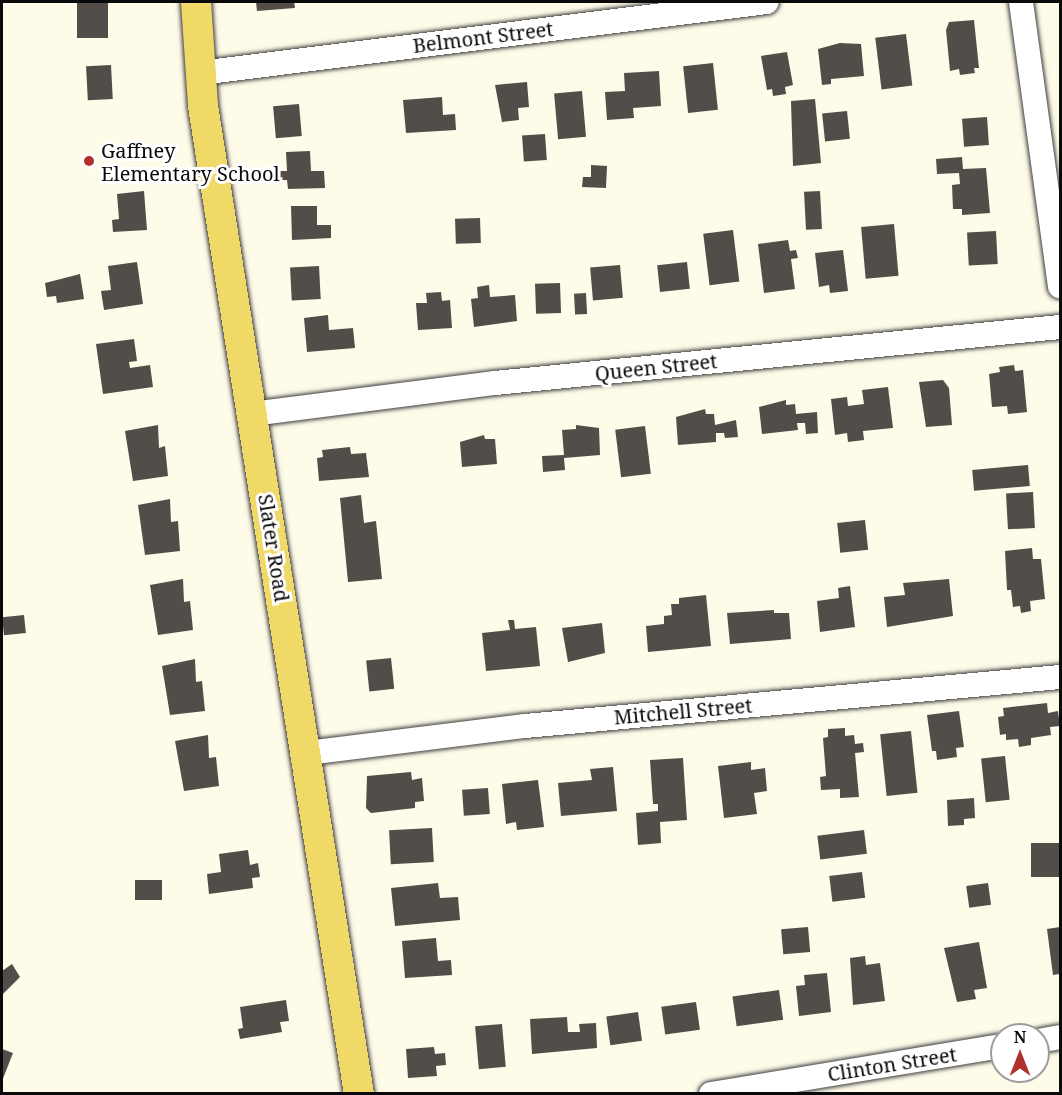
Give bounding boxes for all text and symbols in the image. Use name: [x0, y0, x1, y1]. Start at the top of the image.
street label: Belmont Street: [411, 16, 555, 58]
place label: Gaffney Elementary School: [101, 138, 280, 185]
marker: Gaffney Elementary School: [82, 154, 96, 168]
street label: Queen Street: [594, 349, 718, 385]
street label: Slater Road: [254, 492, 294, 604]
street label: Mitchell Street: [613, 693, 753, 729]
north arrow: [990, 1023, 1050, 1083]
text: N: [1014, 1026, 1026, 1048]
street label: Clinton Street: [826, 1042, 958, 1086]

